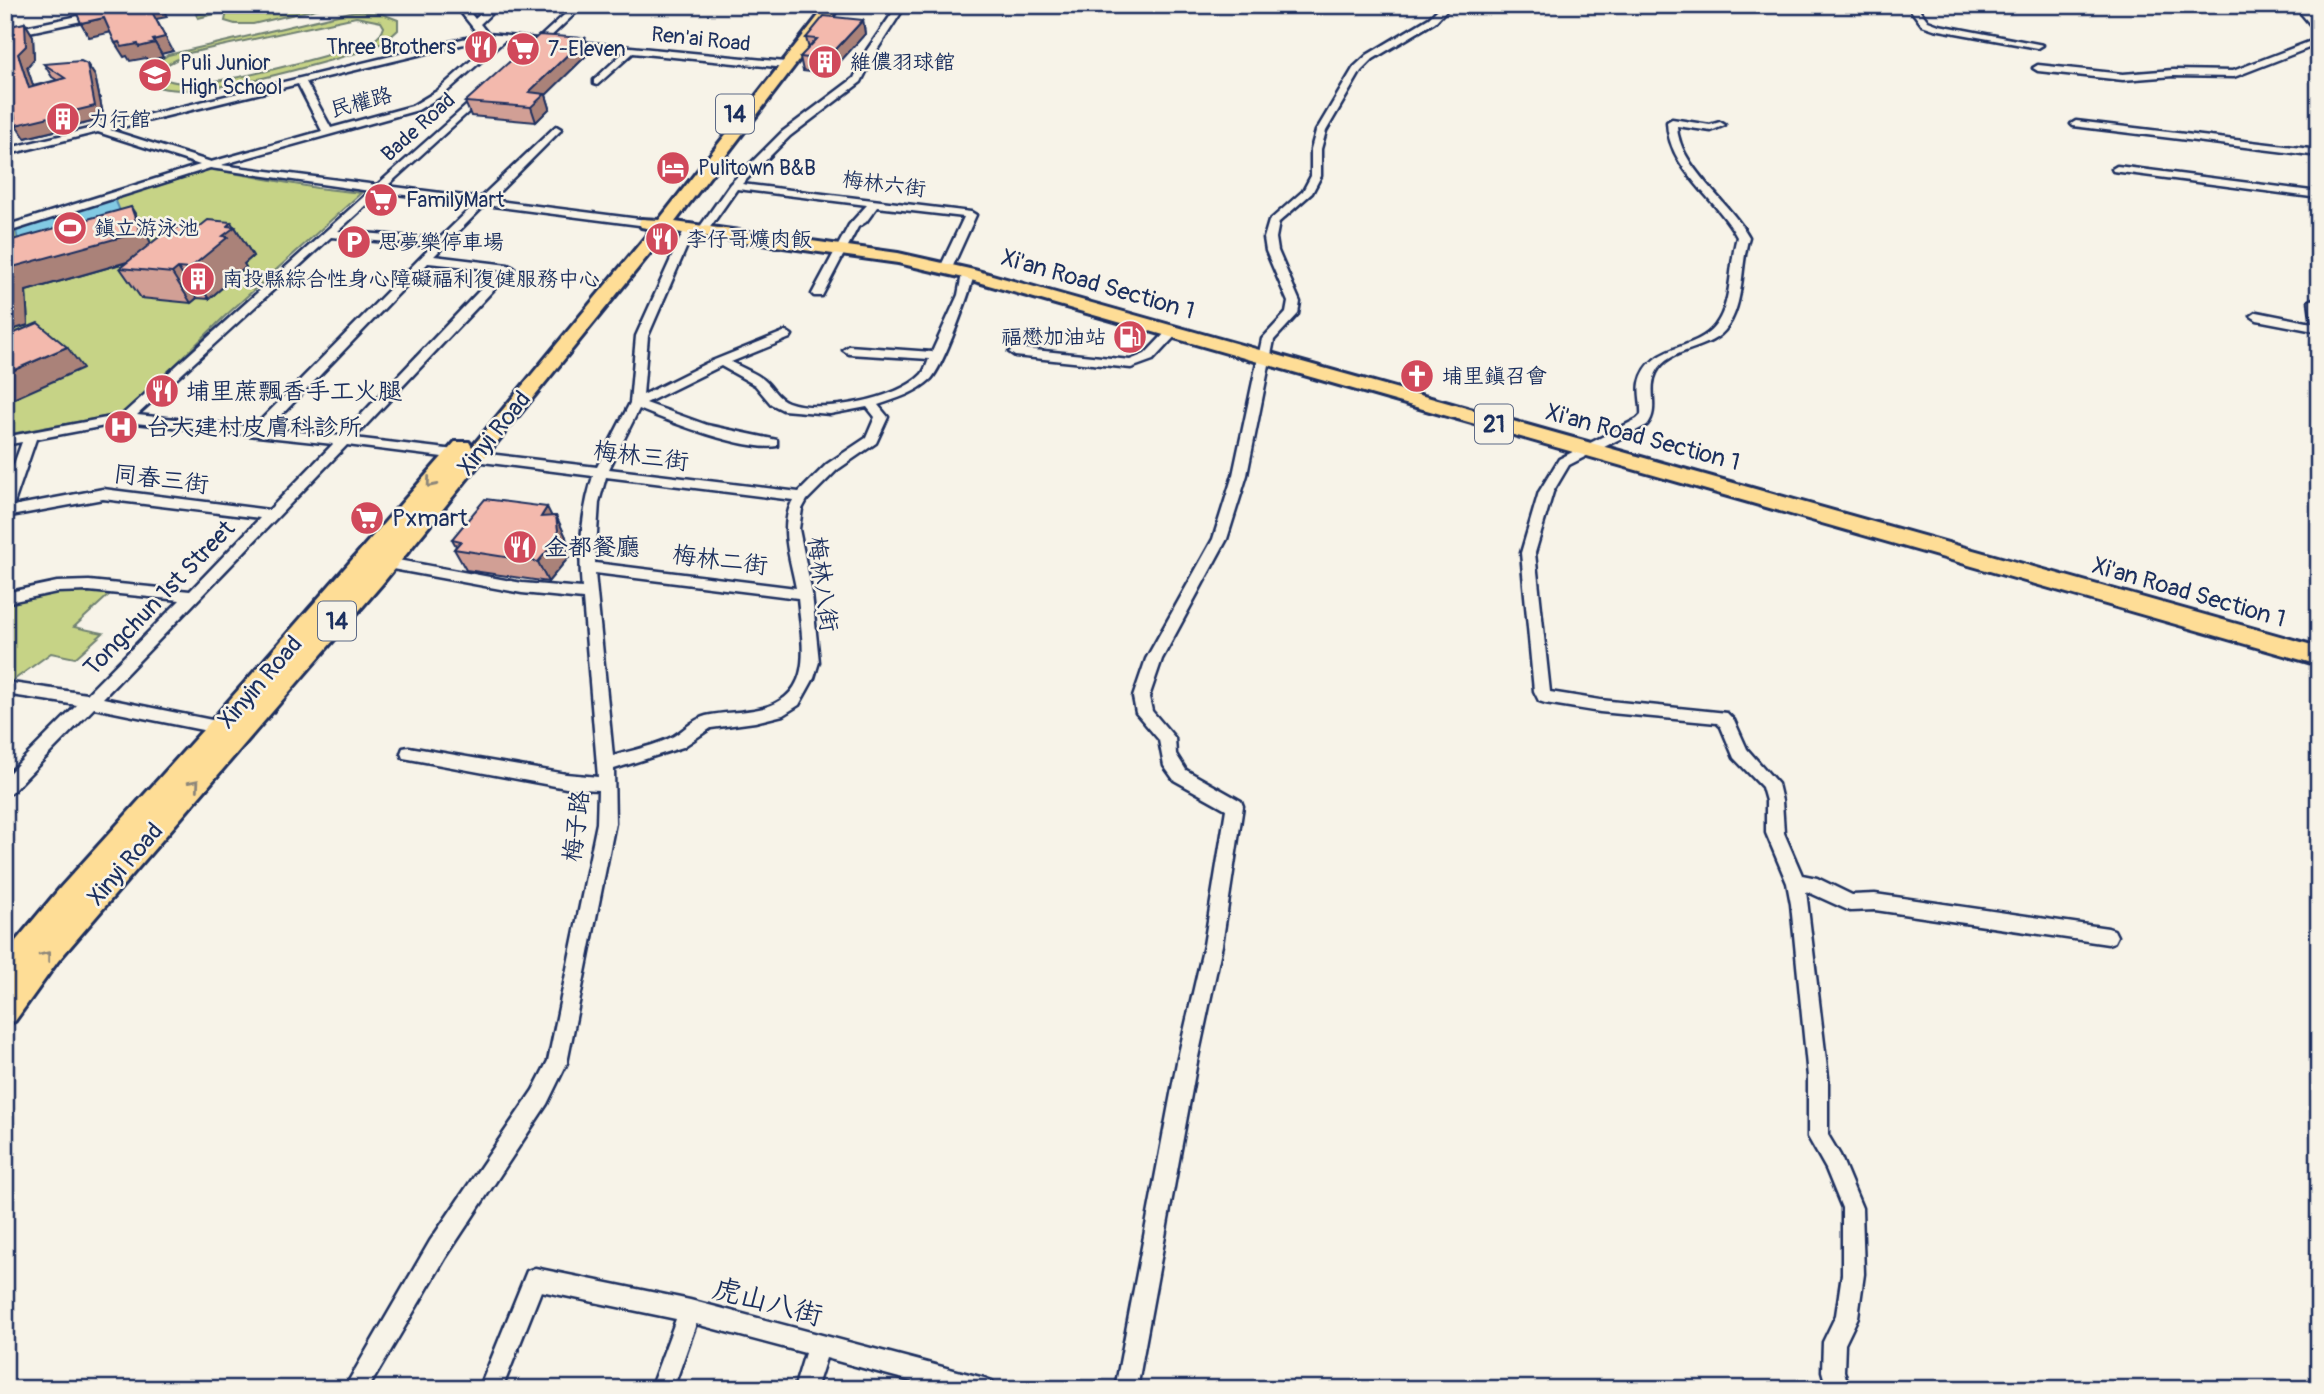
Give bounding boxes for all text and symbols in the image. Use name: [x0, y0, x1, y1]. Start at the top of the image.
street label: Ren'ai Road: [650, 21, 752, 58]
restaurant icon: Three Brothers: [462, 28, 500, 66]
supermarket icon: 7-Eleven: [504, 30, 542, 68]
place label: Three Brothers: [326, 34, 457, 61]
place label: 7-Eleven: [548, 36, 626, 63]
building icon: 維儂羽球館: [806, 43, 844, 81]
place label: 維儂羽球館: [850, 49, 955, 76]
place label: Puli Junior High School: [180, 50, 283, 101]
school or university icon: Puli Junior High School: [136, 56, 174, 94]
street label: 民權路: [327, 81, 395, 124]
street label: Bade Road: [376, 87, 461, 168]
road number: 14: [716, 94, 754, 134]
building icon: 力行館: [44, 100, 82, 138]
place label: 力行館: [88, 106, 151, 133]
hotel icon: Pulitown B&B: [654, 149, 692, 187]
place label: Pulitown B&B: [698, 155, 816, 182]
street label: 梅林六街: [841, 166, 927, 203]
supermarket icon: FamilyMart: [362, 181, 400, 219]
place label: FamilyMart: [406, 187, 505, 214]
sports icon: 鎮立游泳池: [51, 209, 89, 247]
place label: 鎮立游泳池: [94, 215, 199, 242]
restaurant icon: 李仔哥爌肉飯: [643, 220, 681, 258]
parking icon: 思夢樂停車場: [335, 223, 373, 261]
place label: 李仔哥爌肉飯: [686, 226, 812, 253]
place label: 思夢樂停車場: [378, 229, 504, 256]
street label: Xi'an Road Section 1: [998, 243, 1198, 326]
building icon: 南投縣綜合性身心障礙福利復健服務中心: [179, 260, 217, 298]
place label: 南投縣綜合性身心障礙福利復健服務中心: [222, 266, 600, 293]
fuel station icon: 福懋加油站: [1111, 318, 1149, 356]
place label: 福懋加油站: [1001, 324, 1106, 351]
church icon: 埔里鎮召會: [1398, 357, 1436, 395]
place label: 埔里鎮召會: [1442, 363, 1547, 390]
restaurant icon: 埔里蔗飄香手工火腿: [143, 372, 181, 410]
place label: 埔里蔗飄香手工火腿: [186, 377, 402, 406]
street label: Xinyi Road: [452, 385, 537, 481]
street label: Xi'an Road Section 1: [1543, 398, 1743, 477]
road number: 21: [1475, 404, 1513, 444]
hospital icon: 台大建村皮膚科診所: [102, 408, 140, 446]
place label: 台大建村皮膚科診所: [146, 413, 362, 442]
street label: 梅林三街: [592, 436, 690, 477]
street label: 同春三街: [112, 459, 210, 500]
one-way arrow: [427, 475, 439, 488]
supermarket icon: Pxmart: [348, 499, 386, 537]
place label: Pxmart: [392, 504, 468, 533]
street label: Tongchun 1st Street: [78, 514, 241, 682]
restaurant icon: 金都餐廳: [501, 528, 539, 566]
place label: 金都餐廳: [544, 533, 640, 562]
street label: 梅林八街: [801, 535, 844, 634]
street label: 梅林二街: [671, 540, 769, 581]
street label: Xi'an Road Section 1: [2089, 551, 2289, 634]
road number: 14: [318, 601, 356, 640]
street label: Xinyin Road: [212, 630, 309, 735]
one-way arrow: [187, 779, 199, 792]
street label: 梅子路: [558, 789, 595, 864]
street label: Xinyi Road: [82, 817, 169, 912]
one-way arrow: [37, 951, 50, 963]
street label: 虎山八街: [709, 1271, 826, 1334]

